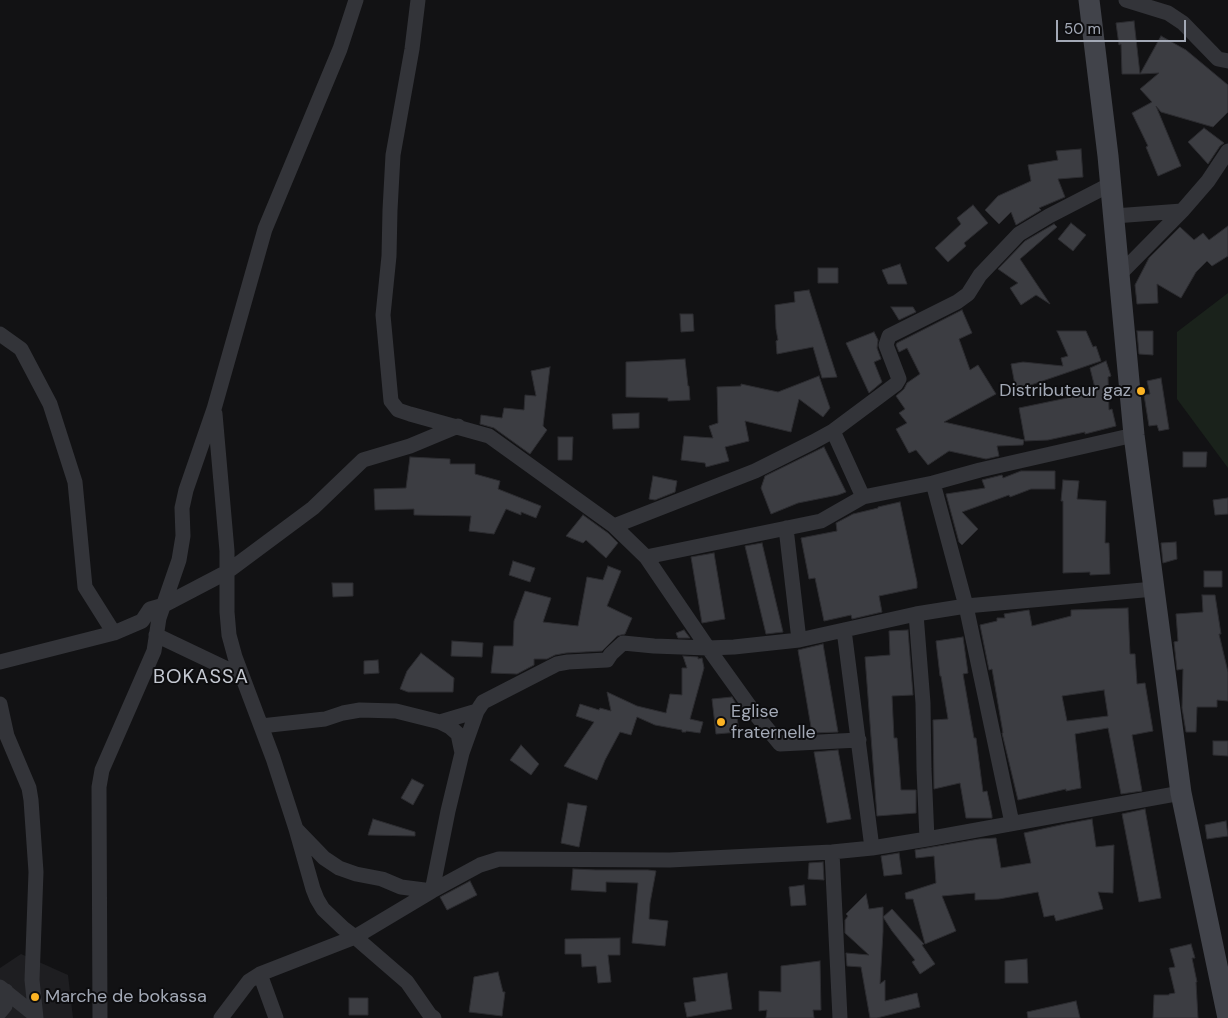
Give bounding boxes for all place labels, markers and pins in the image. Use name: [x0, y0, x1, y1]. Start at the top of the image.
place label: Distributeur gaz: [999, 380, 1131, 402]
marker: Distributeur gaz: [1135, 385, 1147, 397]
place label: Eglise fraternelle: [731, 701, 816, 744]
marker: Eglise fraternelle: [715, 716, 727, 728]
place label: Marche de bokassa: [45, 986, 207, 1008]
marker: Marche de bokassa: [29, 991, 41, 1003]

